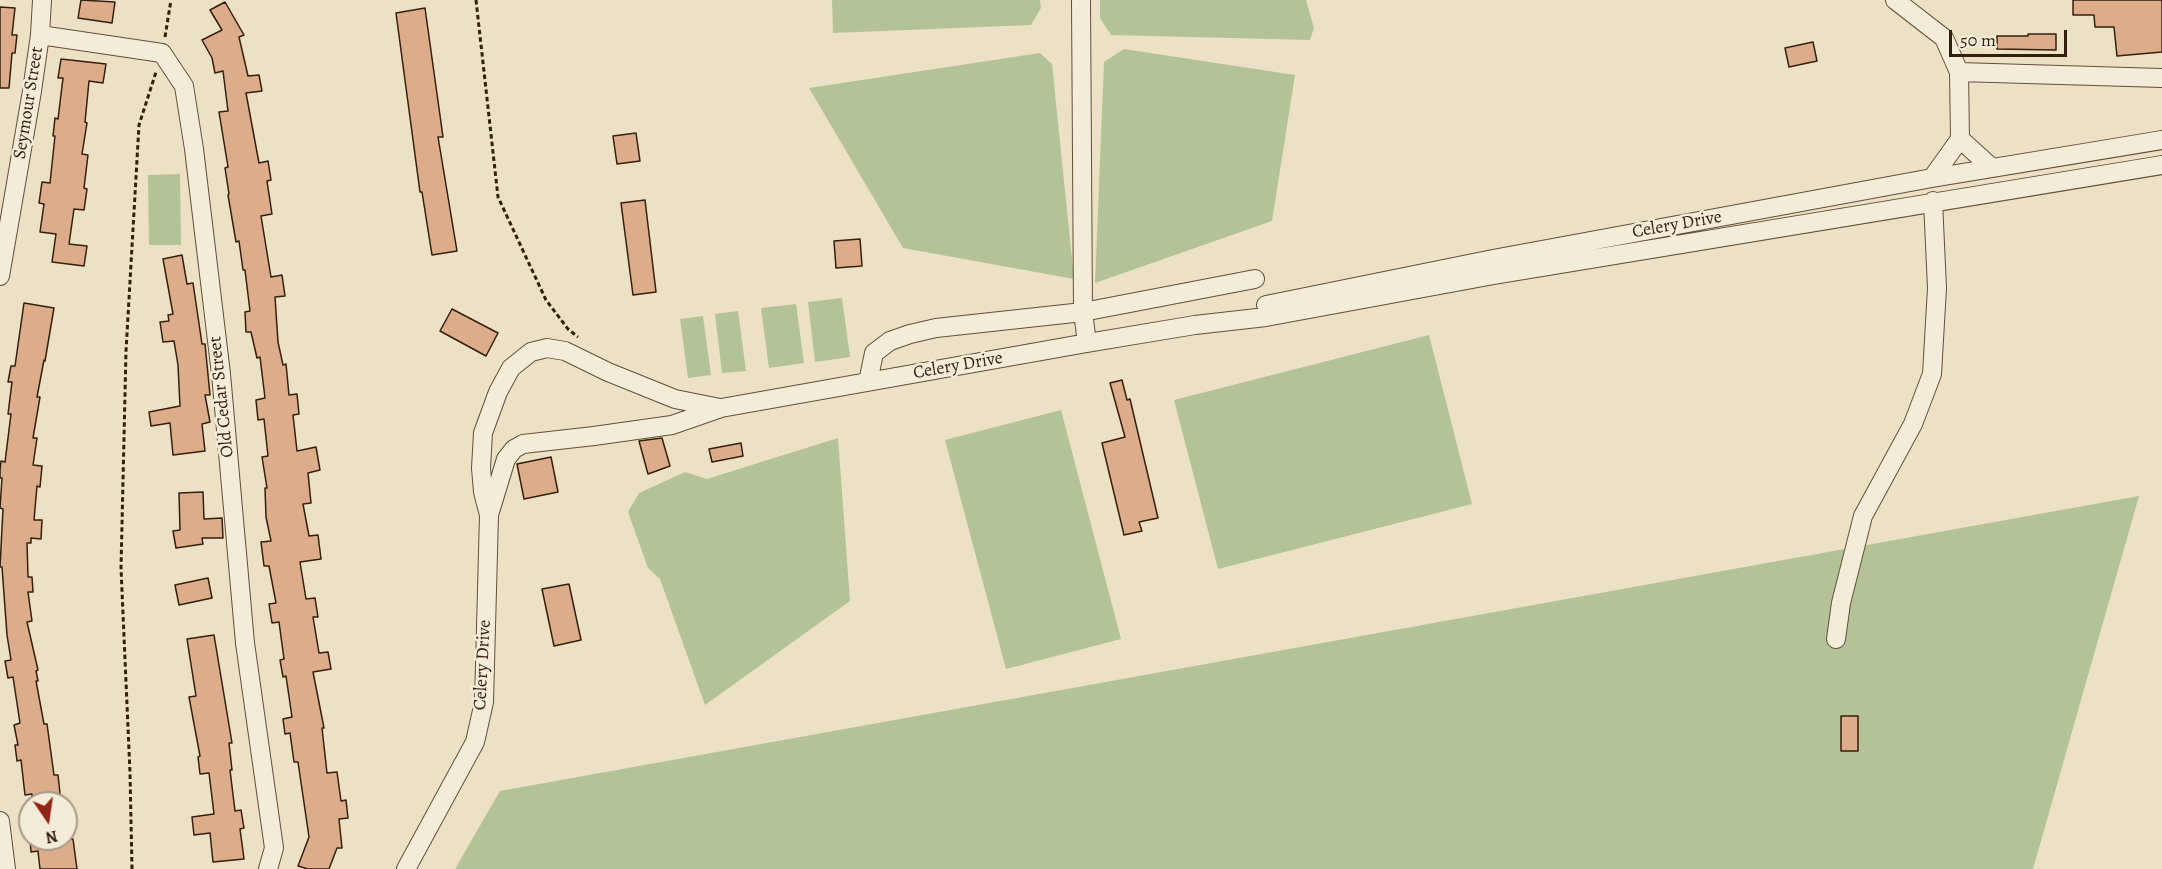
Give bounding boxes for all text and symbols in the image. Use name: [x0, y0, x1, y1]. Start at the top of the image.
scale bar: [1952, 18, 2070, 56]
text: 50 m: [1960, 28, 1996, 52]
street label: Seymour Street: [9, 45, 49, 161]
street label: Celery Drive: [1631, 206, 1723, 244]
street label: Old Cedar Street: [205, 335, 239, 459]
street label: Celery Drive: [912, 347, 1004, 385]
street label: Celery Drive: [470, 619, 496, 711]
north arrow: [18, 791, 78, 851]
text: N: [43, 825, 60, 849]

